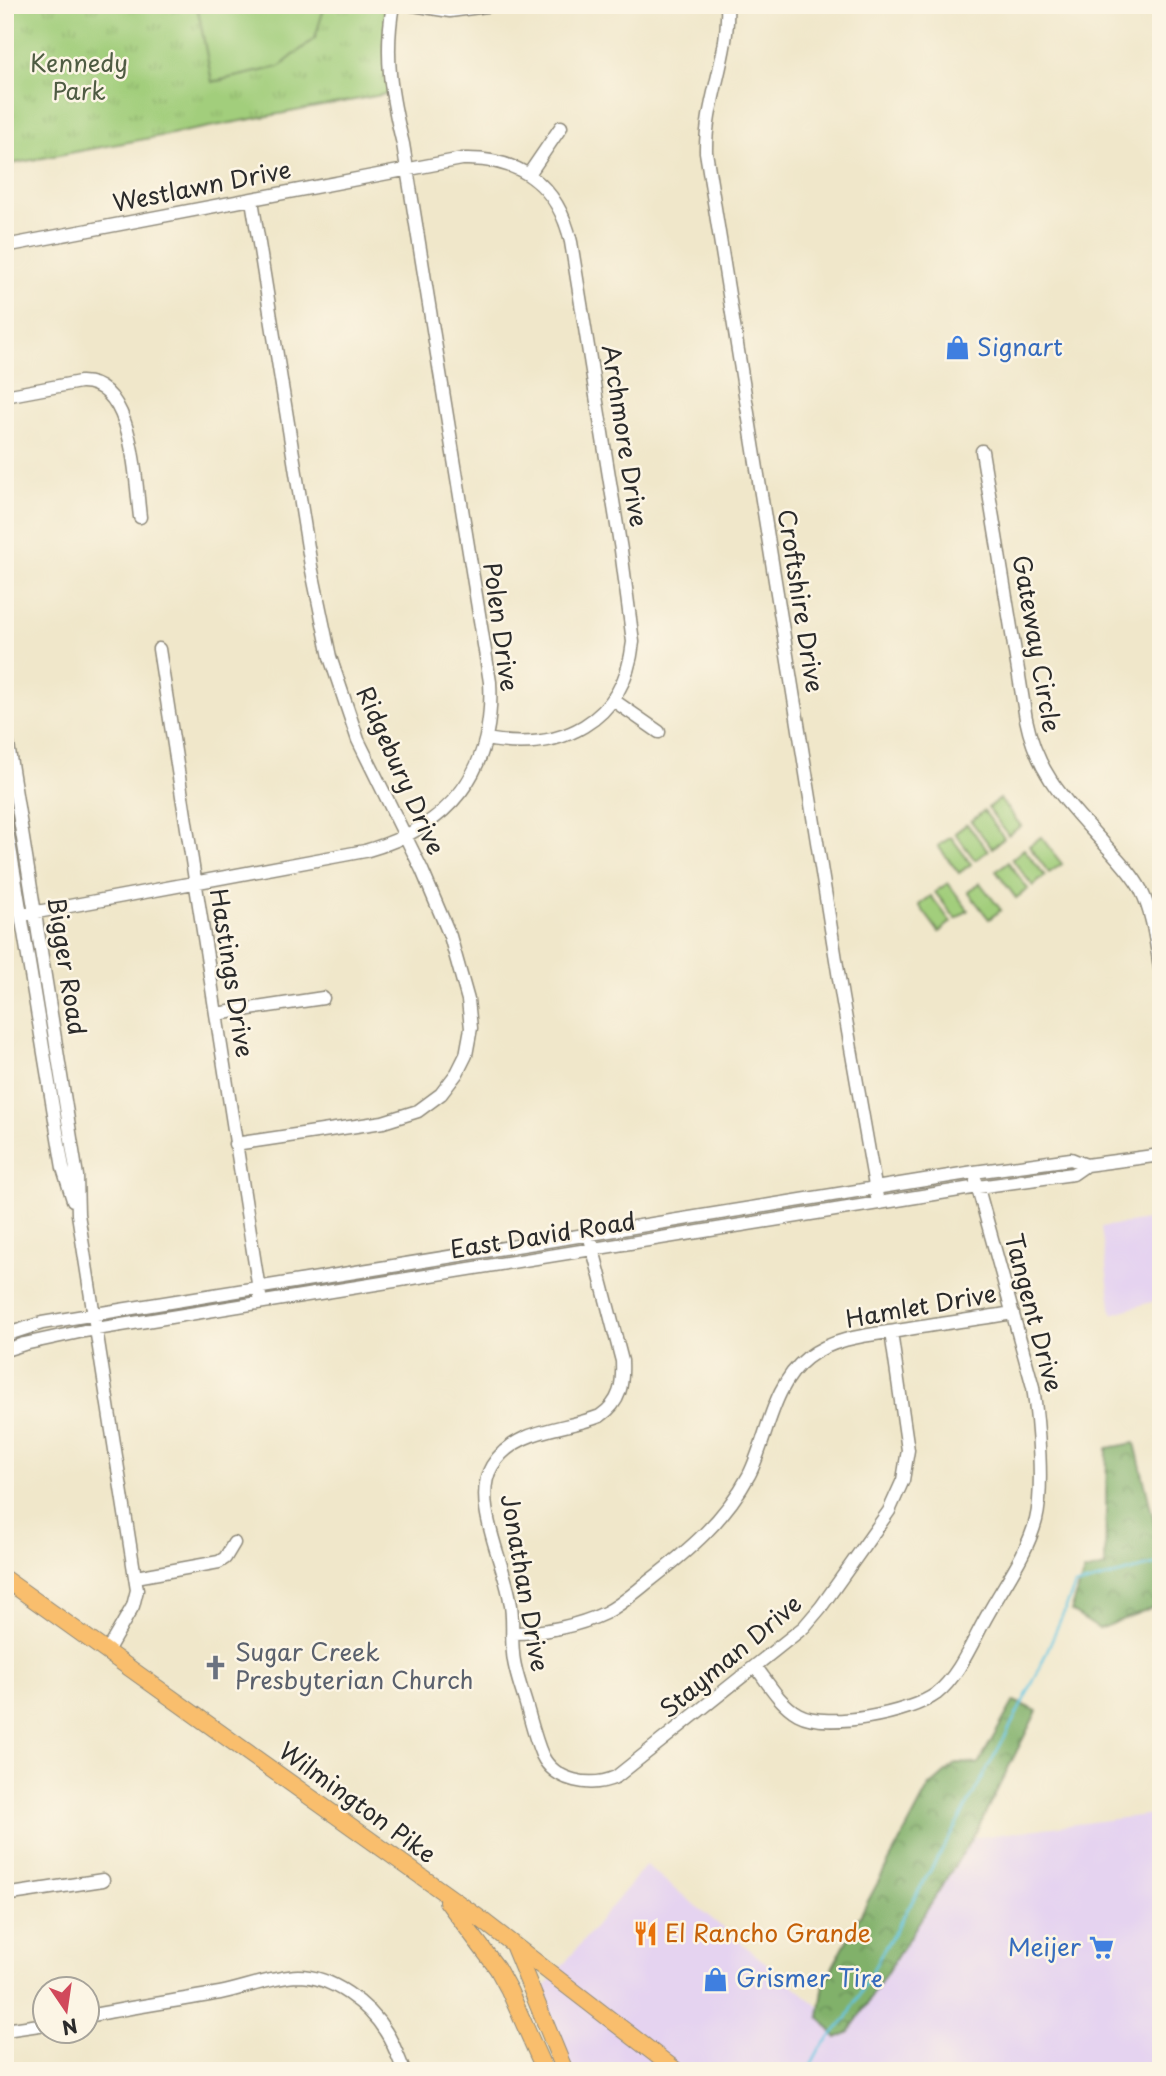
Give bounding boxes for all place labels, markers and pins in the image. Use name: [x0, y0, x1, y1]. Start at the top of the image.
place label: Signart: [977, 328, 1063, 364]
shop icon: Signart: [943, 334, 971, 362]
place label: Sugar Creek Presbyterian Church: [235, 1633, 473, 1697]
church icon: Sugar Creek Presbyterian Church: [201, 1653, 229, 1681]
place label: El Rancho Grande: [665, 1914, 871, 1950]
restaurant icon: El Rancho Grande: [631, 1920, 659, 1948]
place label: Meijer: [1008, 1928, 1082, 1964]
supermarket icon: Meijer: [1087, 1934, 1115, 1962]
place label: Grismer Tire: [736, 1959, 883, 1995]
shop icon: Grismer Tire: [702, 1965, 730, 1993]

